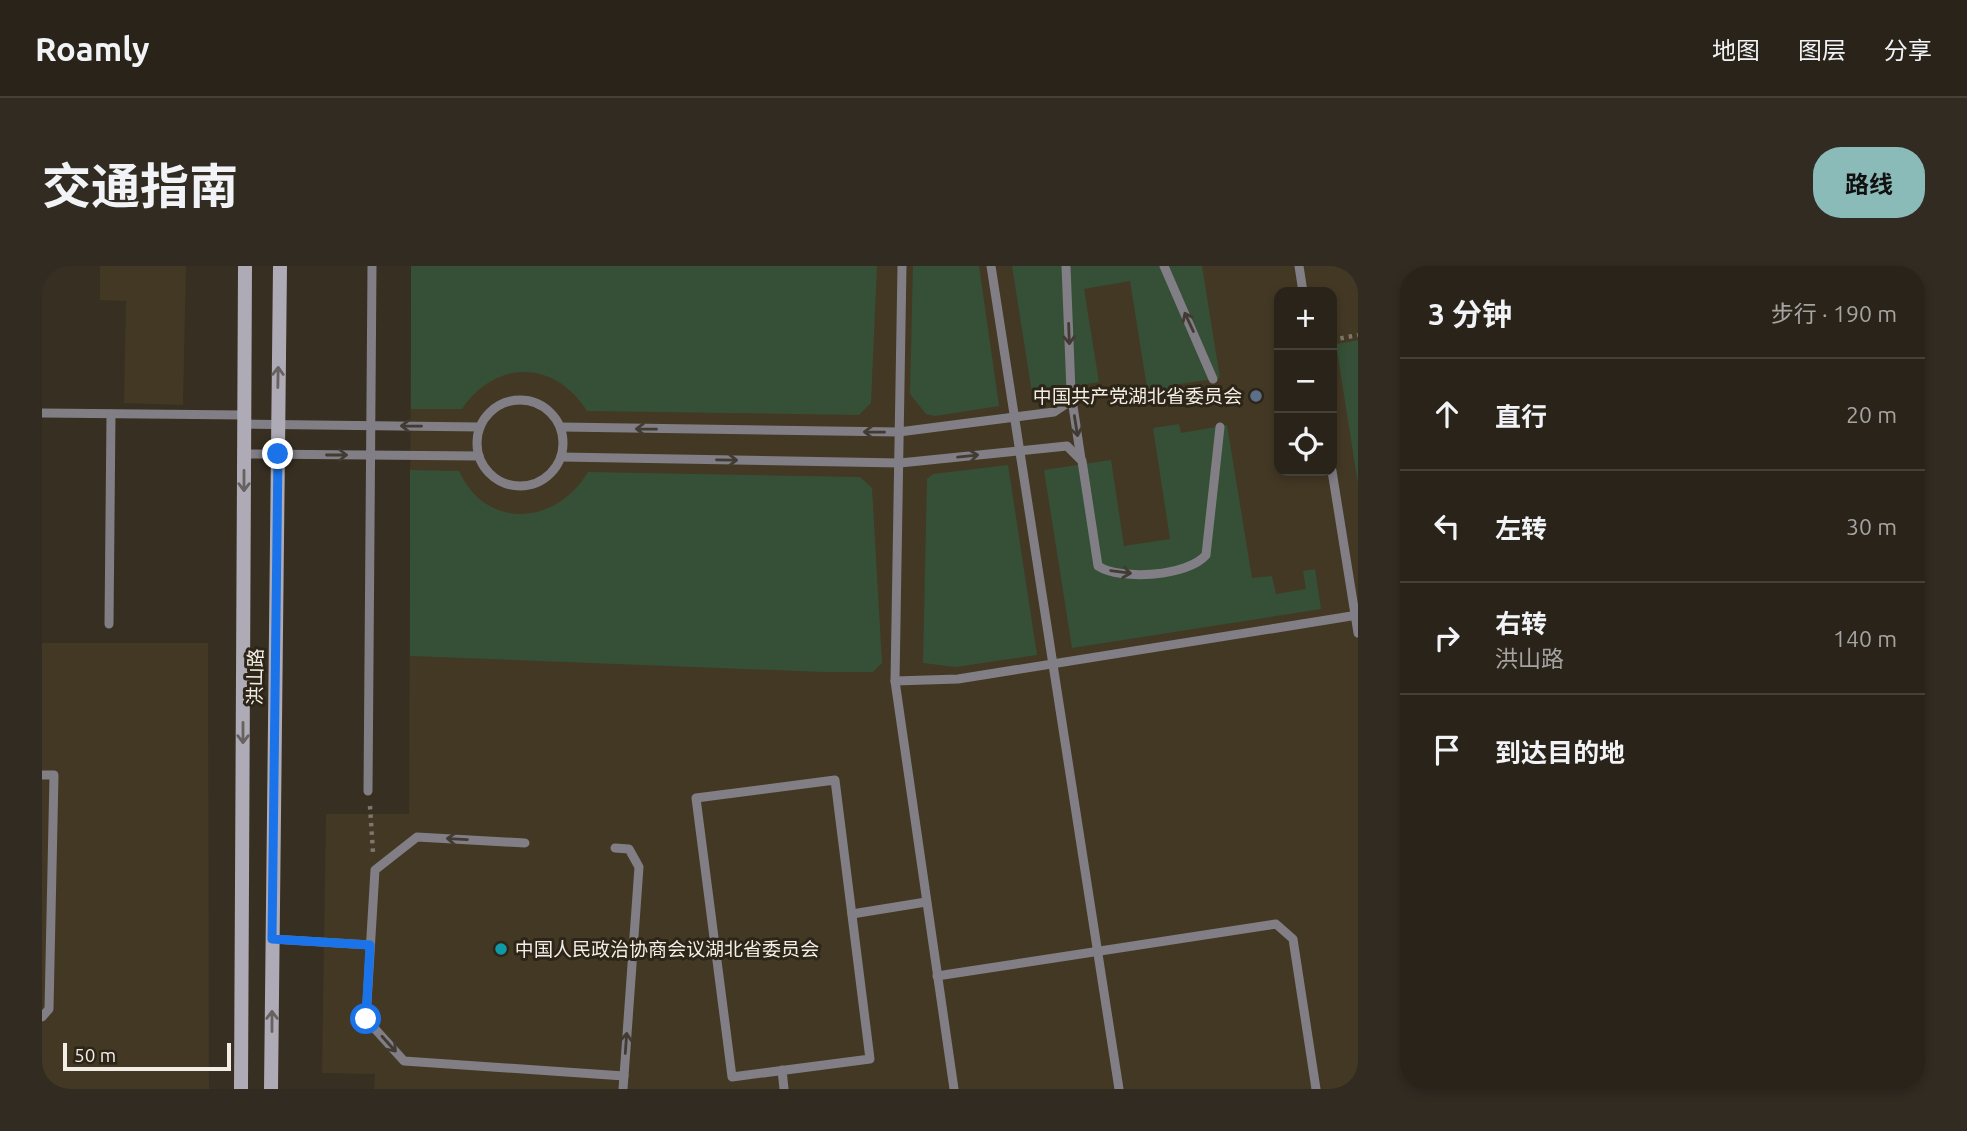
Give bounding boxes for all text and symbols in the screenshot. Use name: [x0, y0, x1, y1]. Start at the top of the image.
text: Roamly: [35, 30, 149, 67]
text: 地图: [1712, 37, 1760, 64]
text: 图层: [1798, 37, 1846, 64]
text: 分享: [1884, 37, 1932, 64]
button: 路线: [1813, 147, 1925, 218]
text: 交通指南: [42, 158, 238, 213]
map controls: [1274, 287, 1337, 476]
button: +: [1274, 287, 1337, 350]
text: 3 分钟: [1428, 297, 1512, 331]
text: 步行 · 190 m: [1771, 301, 1897, 326]
one-way arrow: [1182, 312, 1195, 333]
one-way arrow: [1062, 322, 1075, 345]
button: −: [1274, 350, 1337, 413]
one-way arrow: [272, 366, 285, 389]
place label: 中国共产党湖北省委员会: [1033, 385, 1242, 407]
marker: 中国共产党湖北省委员会: [1248, 388, 1264, 404]
icon: ahead: [1428, 395, 1466, 433]
text: 直行: [1495, 402, 1547, 431]
text: 20 m: [1846, 402, 1897, 427]
button: locate: [1274, 413, 1337, 476]
one-way arrow: [1070, 414, 1083, 437]
one-way arrow: [400, 419, 423, 433]
one-way arrow: [635, 422, 658, 435]
one-way arrow: [862, 425, 885, 439]
route end: [262, 438, 293, 469]
one-way arrow: [325, 448, 348, 462]
one-way arrow: [956, 449, 979, 462]
one-way arrow: [715, 453, 738, 467]
one-way arrow: [237, 469, 251, 492]
icon: left: [1428, 507, 1466, 545]
text: 左转: [1495, 514, 1547, 543]
text: 30 m: [1846, 514, 1897, 539]
one-way arrow: [1110, 566, 1132, 579]
text: 右转: [1495, 609, 1547, 638]
icon: right: [1428, 619, 1466, 657]
text: 140 m: [1833, 626, 1897, 651]
text: 洪山路: [1495, 646, 1564, 671]
street label: 洪山路: [244, 648, 266, 706]
one-way arrow: [236, 721, 250, 744]
icon: arrive: [1428, 731, 1466, 769]
text: 到达目的地: [1495, 738, 1625, 767]
one-way arrow: [446, 832, 468, 845]
place label: 中国人民政治协商会议湖北省委员会: [515, 938, 819, 960]
marker: 中国人民政治协商会议湖北省委员会: [493, 941, 509, 957]
route start: [350, 1003, 381, 1034]
one-way arrow: [265, 1010, 279, 1033]
one-way arrow: [620, 1032, 633, 1055]
one-way arrow: [381, 1035, 397, 1053]
scale bar: [63, 1040, 231, 1072]
text: 50 m: [74, 1044, 116, 1066]

